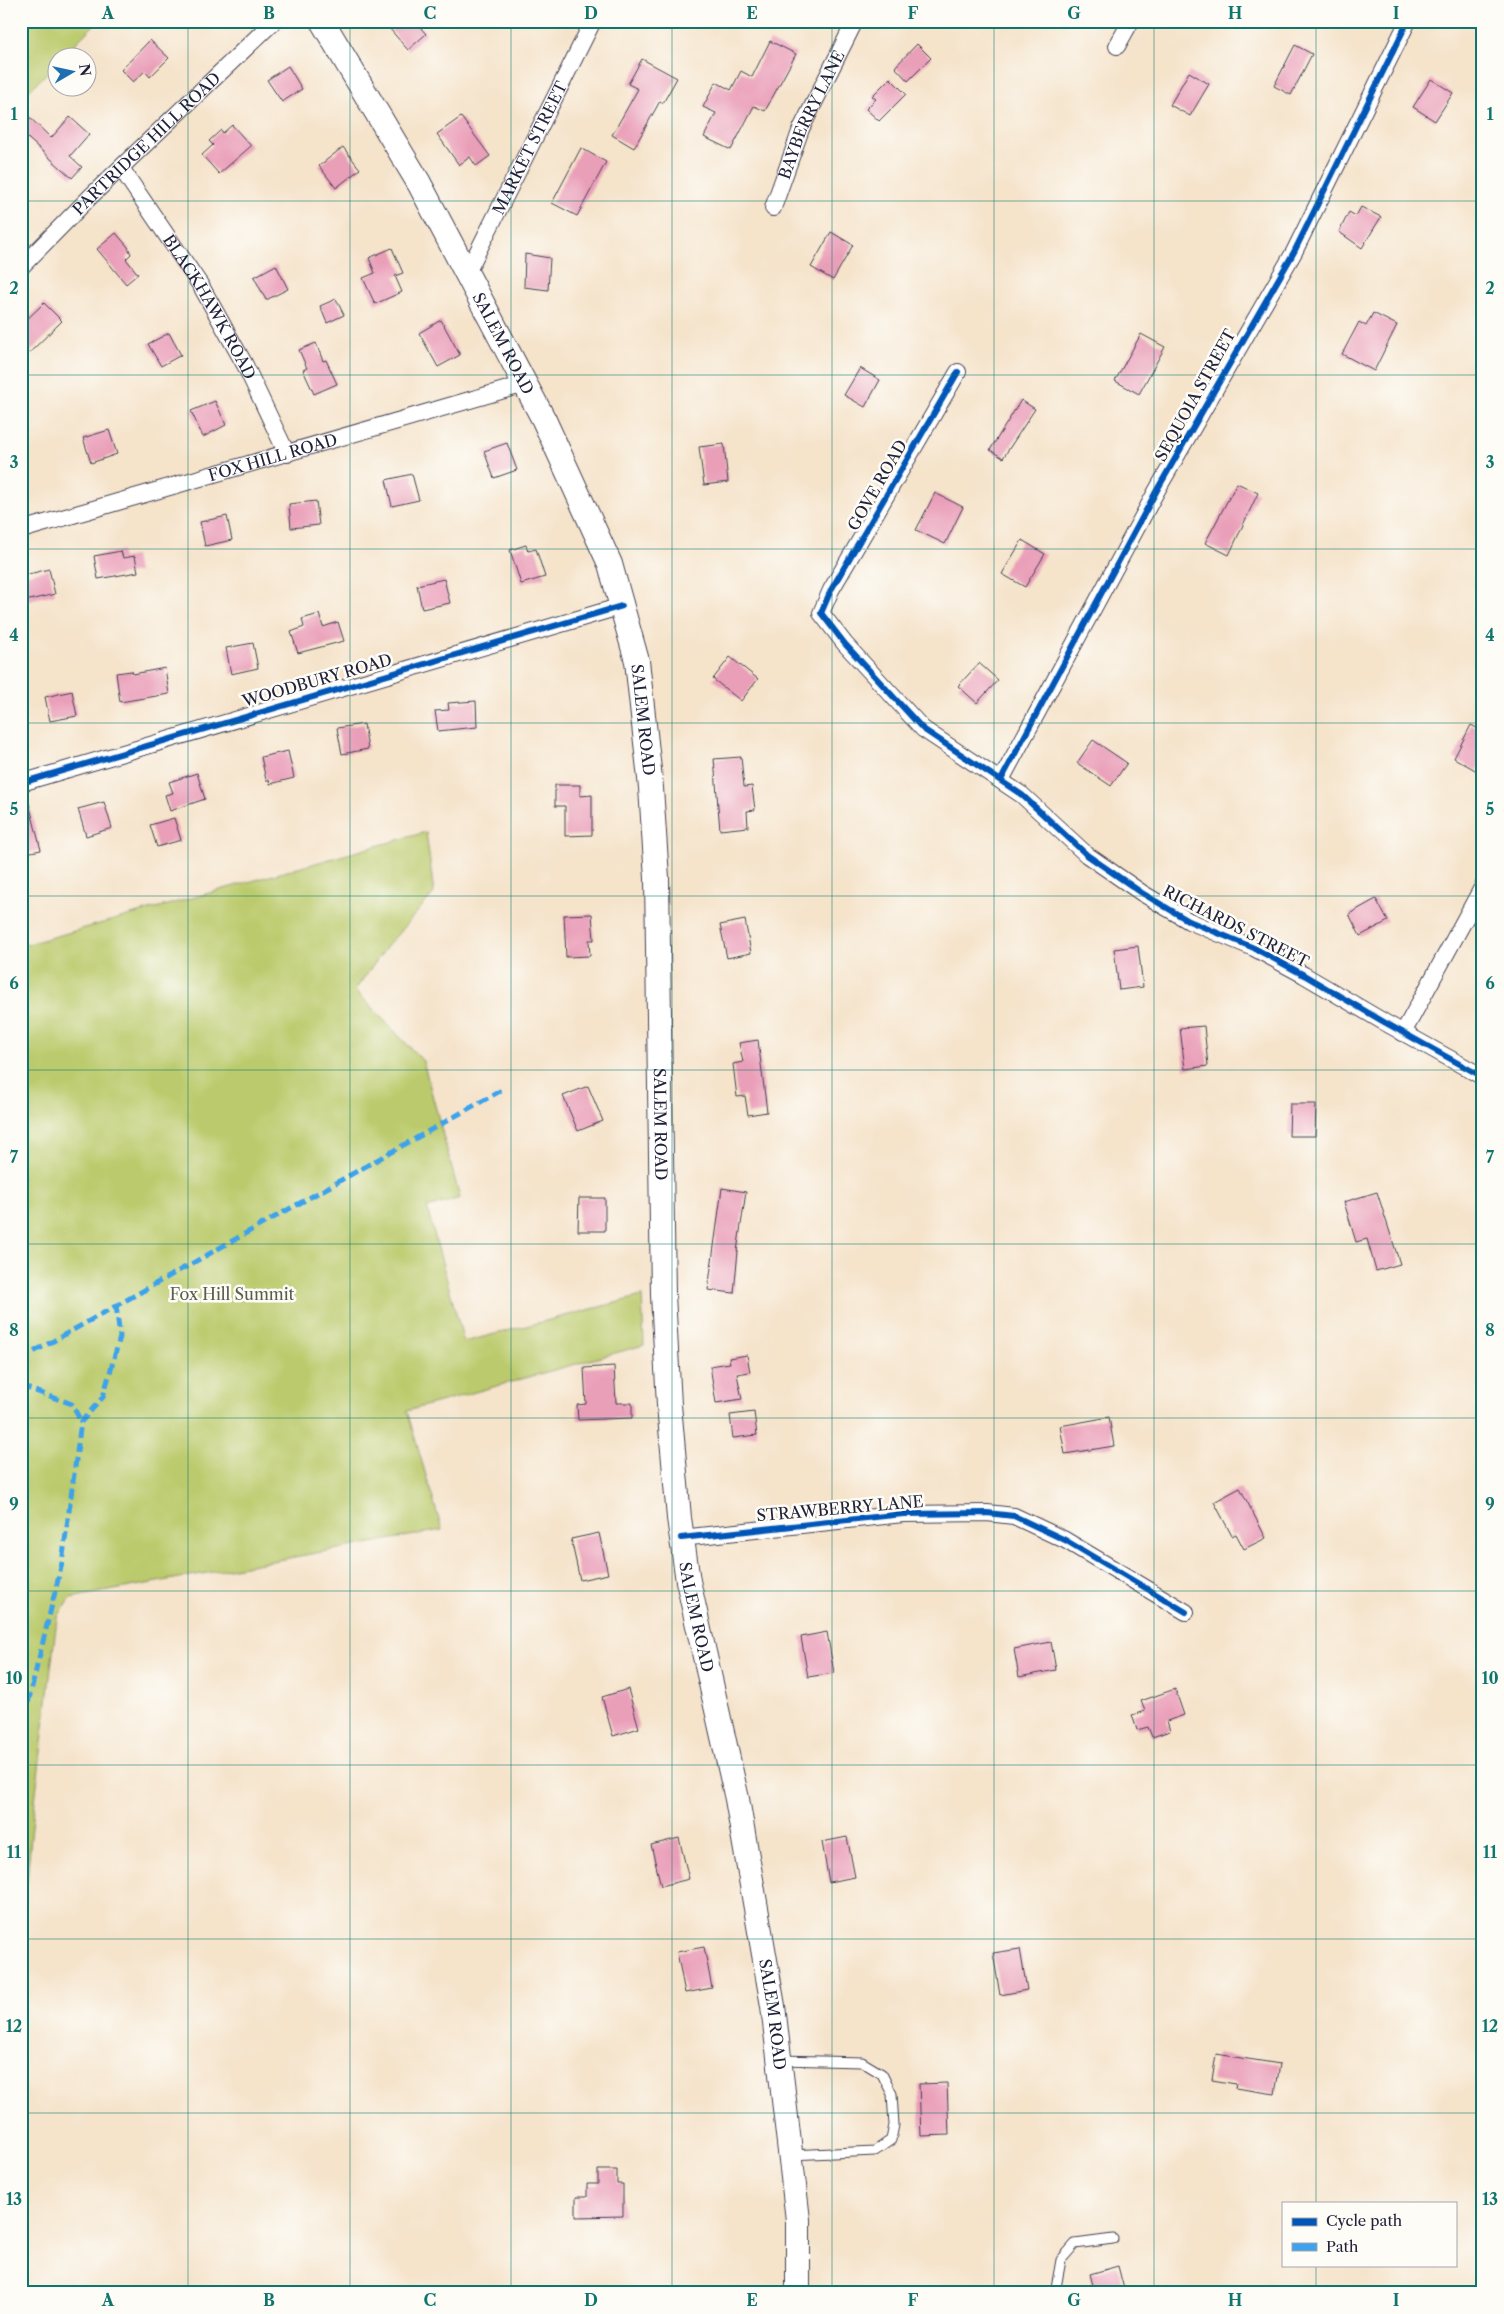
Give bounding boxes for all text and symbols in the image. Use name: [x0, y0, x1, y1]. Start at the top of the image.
text: A: [101, 3, 115, 23]
text: B: [263, 3, 275, 23]
text: C: [424, 3, 436, 23]
text: D: [584, 3, 598, 23]
text: E: [746, 3, 758, 23]
text: F: [908, 3, 919, 23]
text: G: [1067, 3, 1081, 23]
text: H: [1228, 3, 1242, 23]
text: I: [1393, 3, 1400, 23]
street label: BAYBERRY LANE: [774, 47, 849, 182]
north arrow: [48, 48, 98, 98]
text: N: [75, 63, 95, 77]
street label: PARTRIDGE HILL ROAD: [68, 68, 224, 219]
street label: MARKET STREET: [488, 78, 571, 218]
text: 1: [10, 104, 18, 124]
text: 1: [1486, 104, 1494, 124]
street label: BLACKHAWK ROAD: [159, 231, 260, 382]
text: 2: [9, 278, 19, 298]
text: 2: [1485, 278, 1495, 298]
street label: SALEM ROAD: [468, 289, 539, 398]
street label: SEQUOIA STREET: [1150, 325, 1240, 465]
street label: FOX HILL ROAD: [206, 429, 339, 485]
street label: GOVE ROAD: [843, 436, 911, 534]
text: 3: [9, 452, 19, 472]
text: 3: [1485, 452, 1495, 472]
text: 4: [9, 625, 19, 645]
text: 4: [1485, 625, 1495, 645]
street label: WOODBURY ROAD: [239, 649, 394, 711]
street label: SALEM ROAD: [627, 663, 660, 777]
text: 5: [10, 799, 19, 819]
text: 5: [1486, 799, 1495, 819]
street label: RICHARDS STREET: [1160, 880, 1312, 972]
text: 6: [9, 973, 19, 993]
text: 6: [1485, 973, 1495, 993]
street label: SALEM ROAD: [650, 1068, 671, 1180]
text: 7: [10, 1147, 19, 1167]
text: 7: [1486, 1147, 1495, 1167]
park label: Fox Hill Summit: [170, 1284, 295, 1304]
text: 8: [9, 1320, 19, 1340]
text: 8: [1485, 1320, 1495, 1340]
street label: STRAWBERRY LANE: [756, 1491, 924, 1525]
text: 9: [9, 1494, 19, 1514]
text: 9: [1485, 1494, 1495, 1514]
street label: SALEM ROAD: [675, 1561, 718, 1674]
text: 10: [5, 1668, 23, 1688]
text: 10: [1481, 1668, 1499, 1688]
text: 11: [7, 1842, 22, 1862]
text: 11: [1483, 1842, 1498, 1862]
street label: SALEM ROAD: [755, 1957, 790, 2071]
text: 12: [6, 2016, 22, 2036]
text: 12: [1482, 2016, 1498, 2036]
text: 13: [6, 2189, 22, 2209]
text: 13: [1482, 2189, 1498, 2209]
legend: [1282, 2202, 1456, 2266]
text: Cycle path: [1326, 2211, 1403, 2230]
text: Path: [1326, 2237, 1359, 2256]
text: A: [101, 2290, 115, 2310]
text: B: [263, 2290, 275, 2310]
text: C: [424, 2290, 436, 2310]
text: D: [584, 2290, 598, 2310]
text: E: [746, 2290, 758, 2310]
text: F: [908, 2290, 919, 2310]
text: G: [1067, 2290, 1081, 2310]
text: H: [1228, 2290, 1242, 2310]
text: I: [1393, 2290, 1400, 2310]

